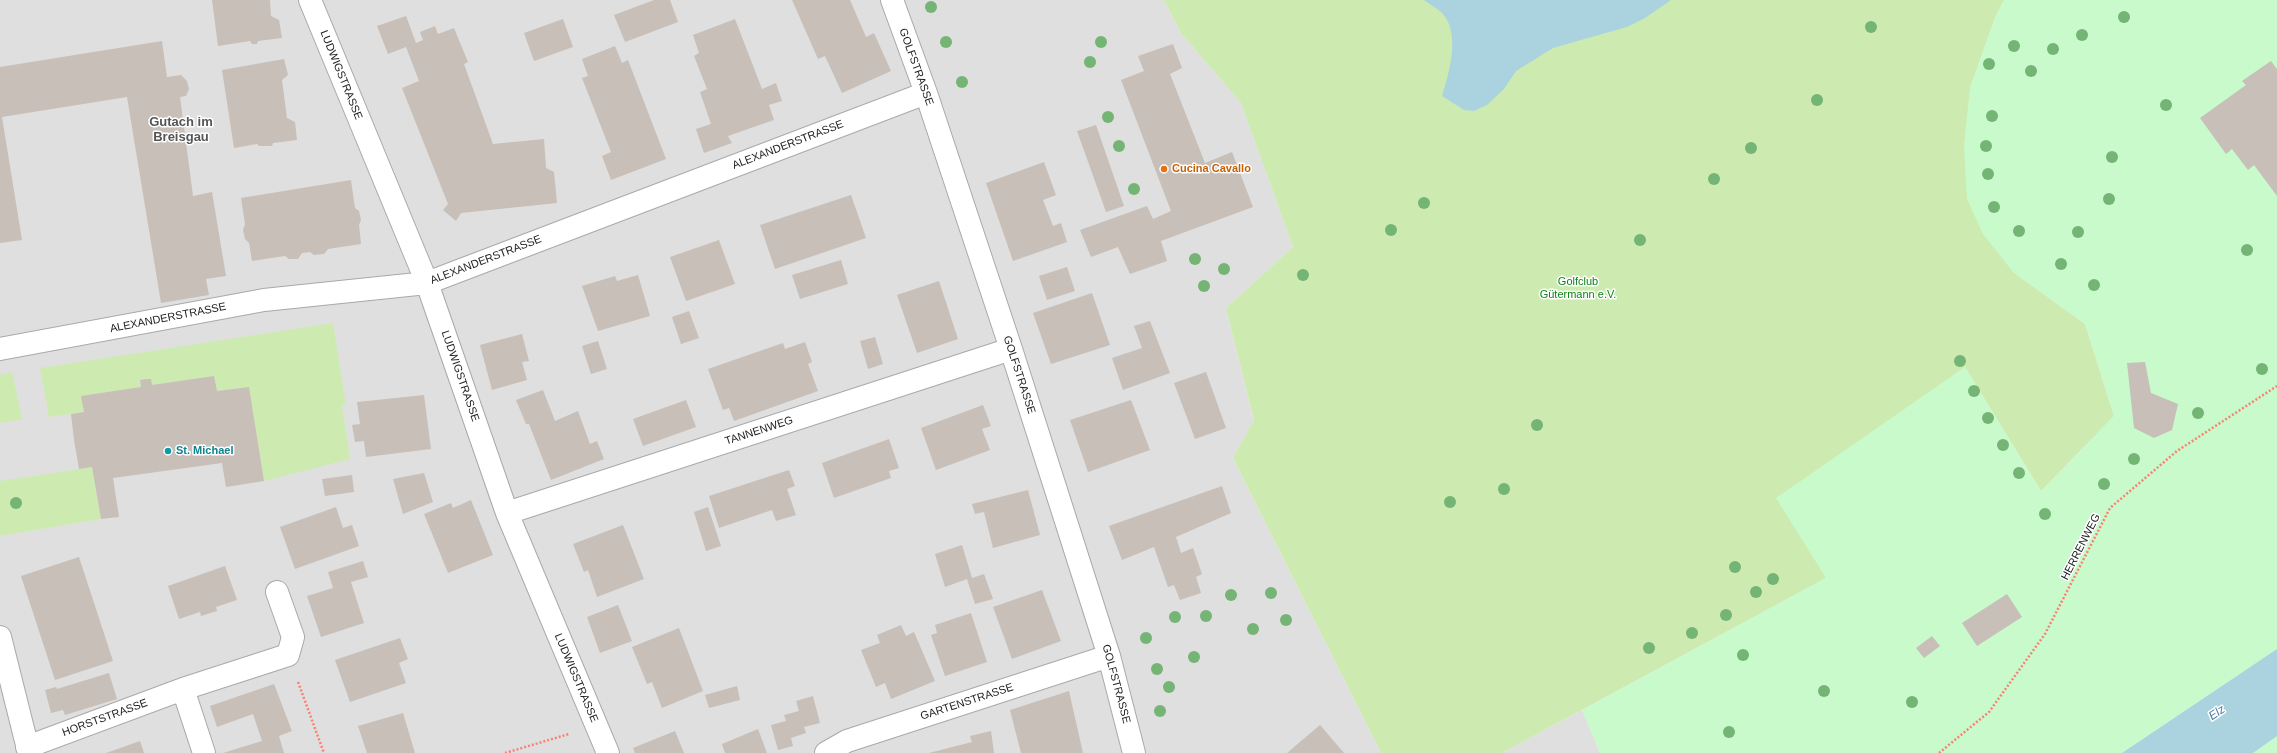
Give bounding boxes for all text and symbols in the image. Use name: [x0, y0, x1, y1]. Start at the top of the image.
street label: GOLFSTRASSE: [896, 27, 936, 107]
street label: LUDWIGSTRASSE: [317, 28, 365, 122]
district label: Gutach im Breisgau: [149, 114, 213, 145]
street label: ALEXANDERSTRASSE: [731, 118, 845, 172]
place label: Cucina Cavallo: [1172, 162, 1251, 176]
marker: Cucina Cavallo: [1159, 164, 1169, 174]
street label: ALEXANDERSTRASSE: [429, 233, 543, 287]
park label: Golfclub Gütermann e.V.: [1540, 275, 1616, 301]
street label: ALEXANDERSTRASSE: [109, 300, 227, 336]
street label: LUDWIGSTRASSE: [438, 329, 482, 423]
street label: GOLFSTRASSE: [1000, 334, 1038, 416]
street label: TANNENWEG: [723, 414, 795, 448]
place label: St. Michael: [176, 444, 233, 458]
marker: St. Michael: [163, 446, 173, 456]
street label: HERRENWEG: [2059, 512, 2103, 582]
street label: LUDWIGSTRASSE: [551, 632, 601, 724]
street label: GOLFSTRASSE: [1099, 643, 1133, 725]
street label: GARTENSTRASSE: [919, 681, 1015, 723]
street label: HORSTSTRASSE: [61, 696, 149, 740]
water label: Elz: [2206, 702, 2228, 724]

